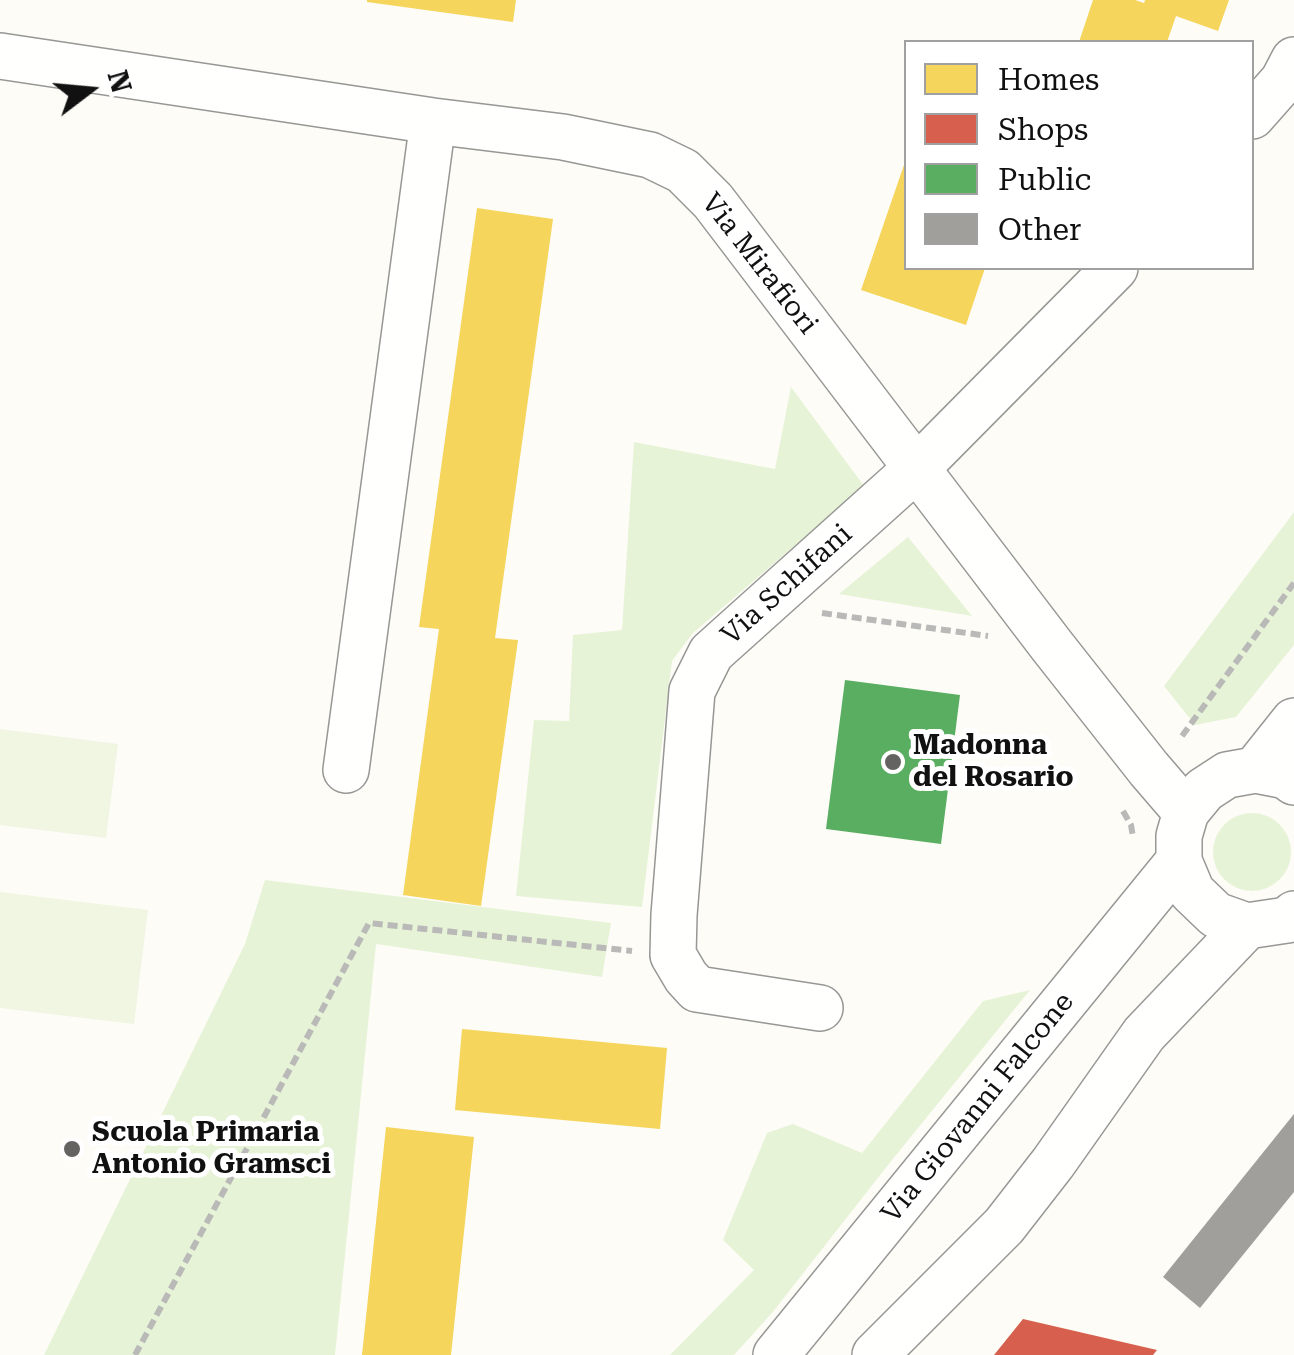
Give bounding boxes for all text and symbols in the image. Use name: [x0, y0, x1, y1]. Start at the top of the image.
north arrow: [40, 40, 140, 140]
legend: [904, 40, 1254, 270]
text: Homes: [998, 62, 1099, 97]
text: N: [100, 67, 138, 97]
text: Shops: [998, 112, 1088, 147]
text: Public: [998, 162, 1091, 197]
street label: Via Mirafiori: [694, 187, 824, 341]
text: Other: [998, 212, 1081, 247]
street label: Via Schifani: [715, 518, 859, 652]
place label: Madonna del Rosario: [913, 729, 1074, 795]
marker: Madonna del Rosario: [882, 751, 904, 773]
street label: Via Giovanni Falcone: [875, 986, 1081, 1230]
place label: Scuola Primaria Antonio Gramsci: [92, 1116, 331, 1182]
marker: Scuola Primaria Antonio Gramsci: [61, 1138, 83, 1160]

